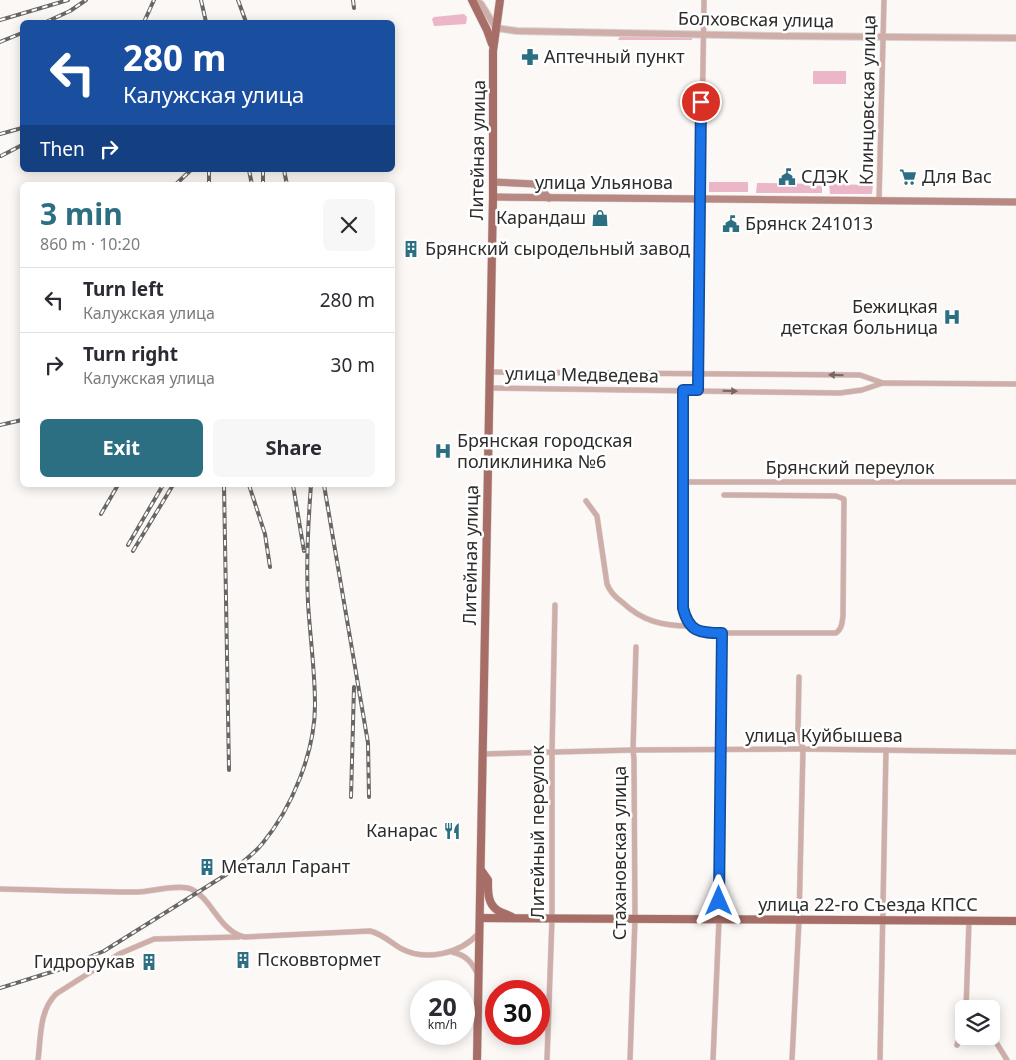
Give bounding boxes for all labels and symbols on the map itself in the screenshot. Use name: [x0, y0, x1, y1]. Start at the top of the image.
street label: Болховская улица: [678, 6, 834, 32]
street label: Клинцовская улица: [854, 15, 880, 185]
place label: Аптечный пункт: [544, 44, 685, 68]
pharmacy icon: Аптечный пункт: [520, 47, 540, 67]
street label: Литейная улица: [464, 80, 490, 220]
pin: [680, 81, 722, 123]
place label: СДЭК: [801, 164, 849, 188]
place label: Для Вас: [922, 164, 992, 188]
public building icon: СДЭК: [777, 167, 797, 187]
supermarket icon: Для Вас: [898, 167, 918, 187]
street label: улица Ульянова: [535, 170, 673, 194]
place label: Карандаш: [496, 205, 586, 229]
shop icon: Карандаш: [590, 208, 610, 228]
place label: Брянск 241013: [745, 211, 873, 235]
public building icon: Брянск 241013: [721, 214, 741, 234]
place label: Брянский сыродельный завод: [425, 236, 690, 260]
building icon: Брянский сыродельный завод: [401, 239, 421, 259]
place label: Бежицкая детская больница: [781, 294, 938, 339]
hospital icon: Бежицкая детская больница: [942, 307, 962, 327]
street label: улица Медведева: [505, 361, 659, 387]
one-way arrow: [827, 371, 843, 379]
one-way arrow: [722, 387, 738, 395]
place label: Брянская городская поликлиника №6: [457, 428, 633, 473]
hospital icon: Брянская городская поликлиника №6: [433, 441, 453, 461]
street label: Брянский переулок: [766, 455, 935, 479]
street label: Литейная улица: [457, 485, 483, 625]
street label: улица Куйбышева: [745, 723, 903, 747]
street label: Литейный переулок: [525, 745, 549, 919]
street label: Стахановская улица: [607, 766, 631, 940]
place label: Канарас: [366, 818, 438, 842]
restaurant icon: Канарас: [442, 821, 462, 841]
place label: Металл Гарант: [221, 854, 351, 878]
building icon: Металл Гарант: [197, 857, 217, 877]
position arrow: [692, 874, 744, 926]
street label: улица 22-го Съезда КПСС: [758, 892, 978, 916]
place label: Псковвтормет: [257, 947, 381, 971]
place label: Гидрорукав: [34, 949, 135, 973]
building icon: Псковвтормет: [233, 950, 253, 970]
building icon: Гидрорукав: [139, 952, 159, 972]
speed limit sign: 30: [485, 980, 550, 1045]

